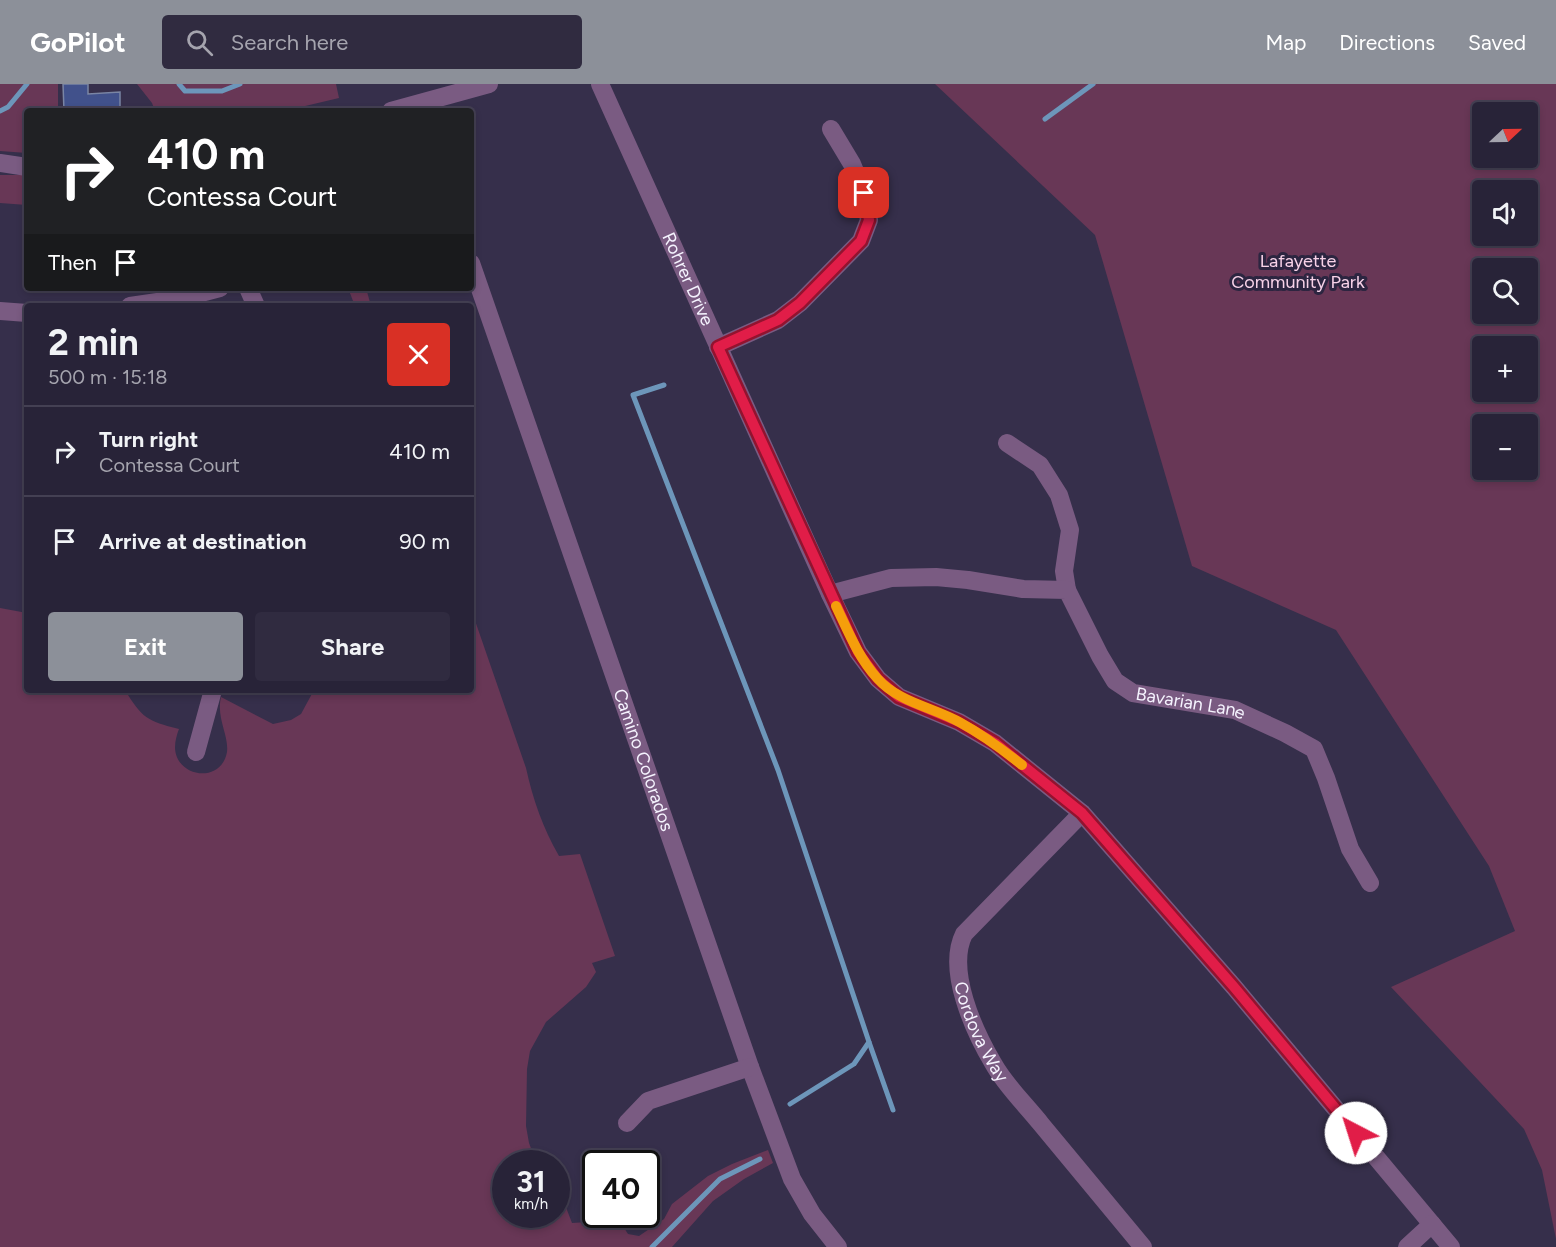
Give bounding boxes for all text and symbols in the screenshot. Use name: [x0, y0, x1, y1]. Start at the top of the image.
search box: [162, 15, 582, 69]
text: GoPilot: [30, 25, 126, 59]
icon: search: [183, 26, 216, 59]
text: Search here: [231, 29, 348, 56]
text: Map: [1265, 30, 1306, 55]
text: Directions: [1339, 30, 1435, 55]
text: Saved: [1468, 30, 1526, 55]
north arrow: [1472, 102, 1538, 168]
map controls: [1472, 102, 1538, 480]
text: 410 m: [147, 129, 265, 180]
icon: right: [48, 132, 126, 210]
pin: [838, 167, 889, 218]
icon: arrive: [847, 176, 880, 209]
text: Contessa Court: [147, 180, 337, 213]
button: sound: [1472, 180, 1538, 246]
street label: Rohrer Drive: [657, 229, 719, 329]
icon: arrive: [109, 246, 142, 279]
text: Then: [48, 249, 97, 276]
park label: Lafayette Community Park: [1231, 250, 1365, 293]
button: search: [1472, 258, 1538, 324]
text: 2 min: [48, 321, 139, 364]
button: close: [387, 323, 450, 386]
button: +: [1472, 336, 1538, 402]
text: 500 m · 15:18: [48, 365, 167, 389]
button: −: [1472, 414, 1538, 480]
text: Turn right: [99, 426, 198, 453]
icon: right: [48, 435, 81, 468]
text: 410 m: [389, 438, 450, 465]
text: Contessa Court: [99, 453, 240, 477]
icon: arrive: [48, 525, 81, 558]
text: Arrive at destination: [99, 528, 307, 555]
text: 90 m: [399, 528, 450, 555]
button: Exit: [48, 612, 243, 681]
button: Share: [255, 612, 450, 681]
street label: Bavarian Lane: [1134, 683, 1249, 724]
street label: Camino Colorados: [609, 686, 678, 834]
street label: Cordova Way: [949, 979, 1013, 1087]
position arrow: [1324, 1101, 1388, 1165]
speed limit sign: 40: [582, 1150, 660, 1228]
text: 31: [516, 1163, 546, 1200]
text: km/h: [514, 1195, 548, 1213]

